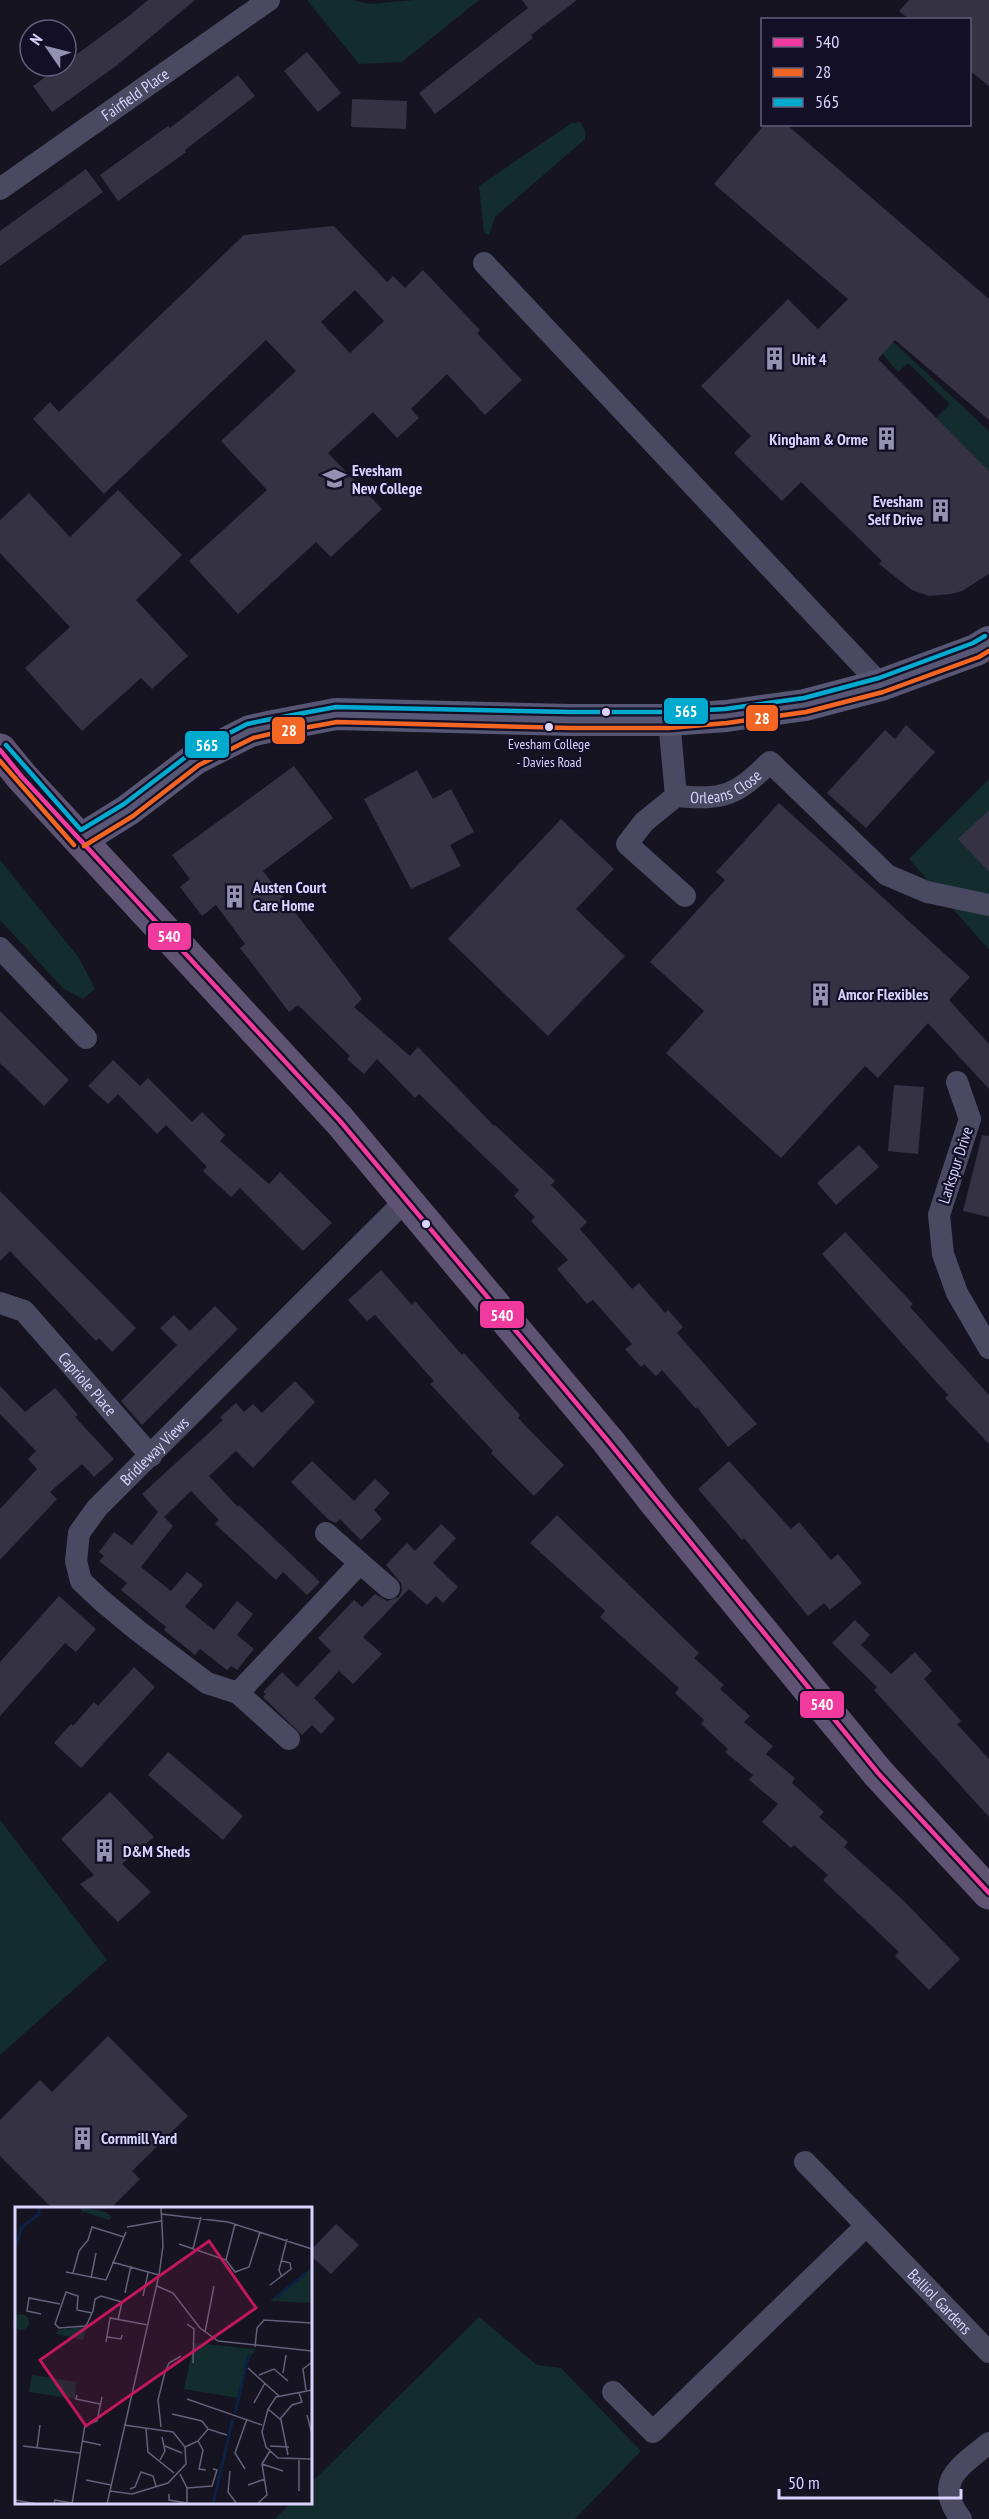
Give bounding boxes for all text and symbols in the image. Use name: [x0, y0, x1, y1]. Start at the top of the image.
north arrow: [18, 18, 78, 78]
legend: [761, 18, 971, 126]
text: N: [25, 30, 46, 49]
text: 540: [815, 30, 839, 53]
text: 28: [815, 60, 831, 83]
street label: Fairfield Place: [97, 64, 173, 125]
text: 565: [815, 90, 839, 113]
building icon: Unit 4: [761, 346, 787, 372]
place label: Unit 4: [792, 349, 827, 369]
building icon: Kingham & Orme: [873, 426, 899, 452]
place label: Kingham & Orme: [769, 429, 868, 449]
place label: Evesham New College: [352, 460, 422, 498]
school or university icon: Evesham New College: [321, 466, 347, 492]
place label: Evesham Self Drive: [868, 491, 923, 529]
building icon: Evesham Self Drive: [928, 497, 954, 523]
line badge: 565: [663, 697, 709, 725]
text: 565: [675, 701, 697, 721]
line badge: 28: [745, 704, 779, 732]
unlabelled marker: [600, 706, 612, 718]
text: 28: [754, 708, 770, 728]
line badge: 28: [271, 716, 306, 745]
text: 28: [281, 720, 297, 740]
marker: Evesham College - Davies Road: [543, 721, 555, 733]
line badge: 565: [184, 730, 230, 759]
text: 565: [196, 735, 218, 755]
place label: Evesham College - Davies Road: [508, 735, 590, 771]
street label: Orleans Close: [690, 765, 765, 807]
place label: Austen Court Care Home: [252, 877, 327, 915]
building icon: Austen Court Care Home: [222, 883, 248, 909]
line badge: 540: [147, 922, 192, 951]
text: 540: [158, 926, 181, 946]
building icon: Amcor Flexibles: [807, 981, 833, 1007]
place label: Amcor Flexibles: [837, 984, 929, 1004]
street label: Larkspur Drive: [933, 1124, 977, 1206]
unlabelled marker: [420, 1218, 432, 1230]
line badge: 540: [479, 1300, 525, 1329]
text: 540: [491, 1305, 514, 1325]
street label: Capriole Place: [54, 1348, 121, 1420]
street label: Bridleway Views: [116, 1412, 193, 1489]
line badge: 540: [799, 1690, 845, 1719]
text: 540: [811, 1694, 834, 1714]
building icon: D&M Sheds: [92, 1838, 118, 1864]
place label: D&M Sheds: [123, 1841, 190, 1861]
building icon: Cornmill Yard: [70, 2125, 96, 2151]
place label: Cornmill Yard: [101, 2128, 177, 2148]
inset map: [15, 2207, 312, 2504]
street label: Balliol Gardens: [904, 2264, 976, 2338]
scale bar: [779, 2462, 960, 2500]
text: 50 m: [788, 2471, 820, 2494]

